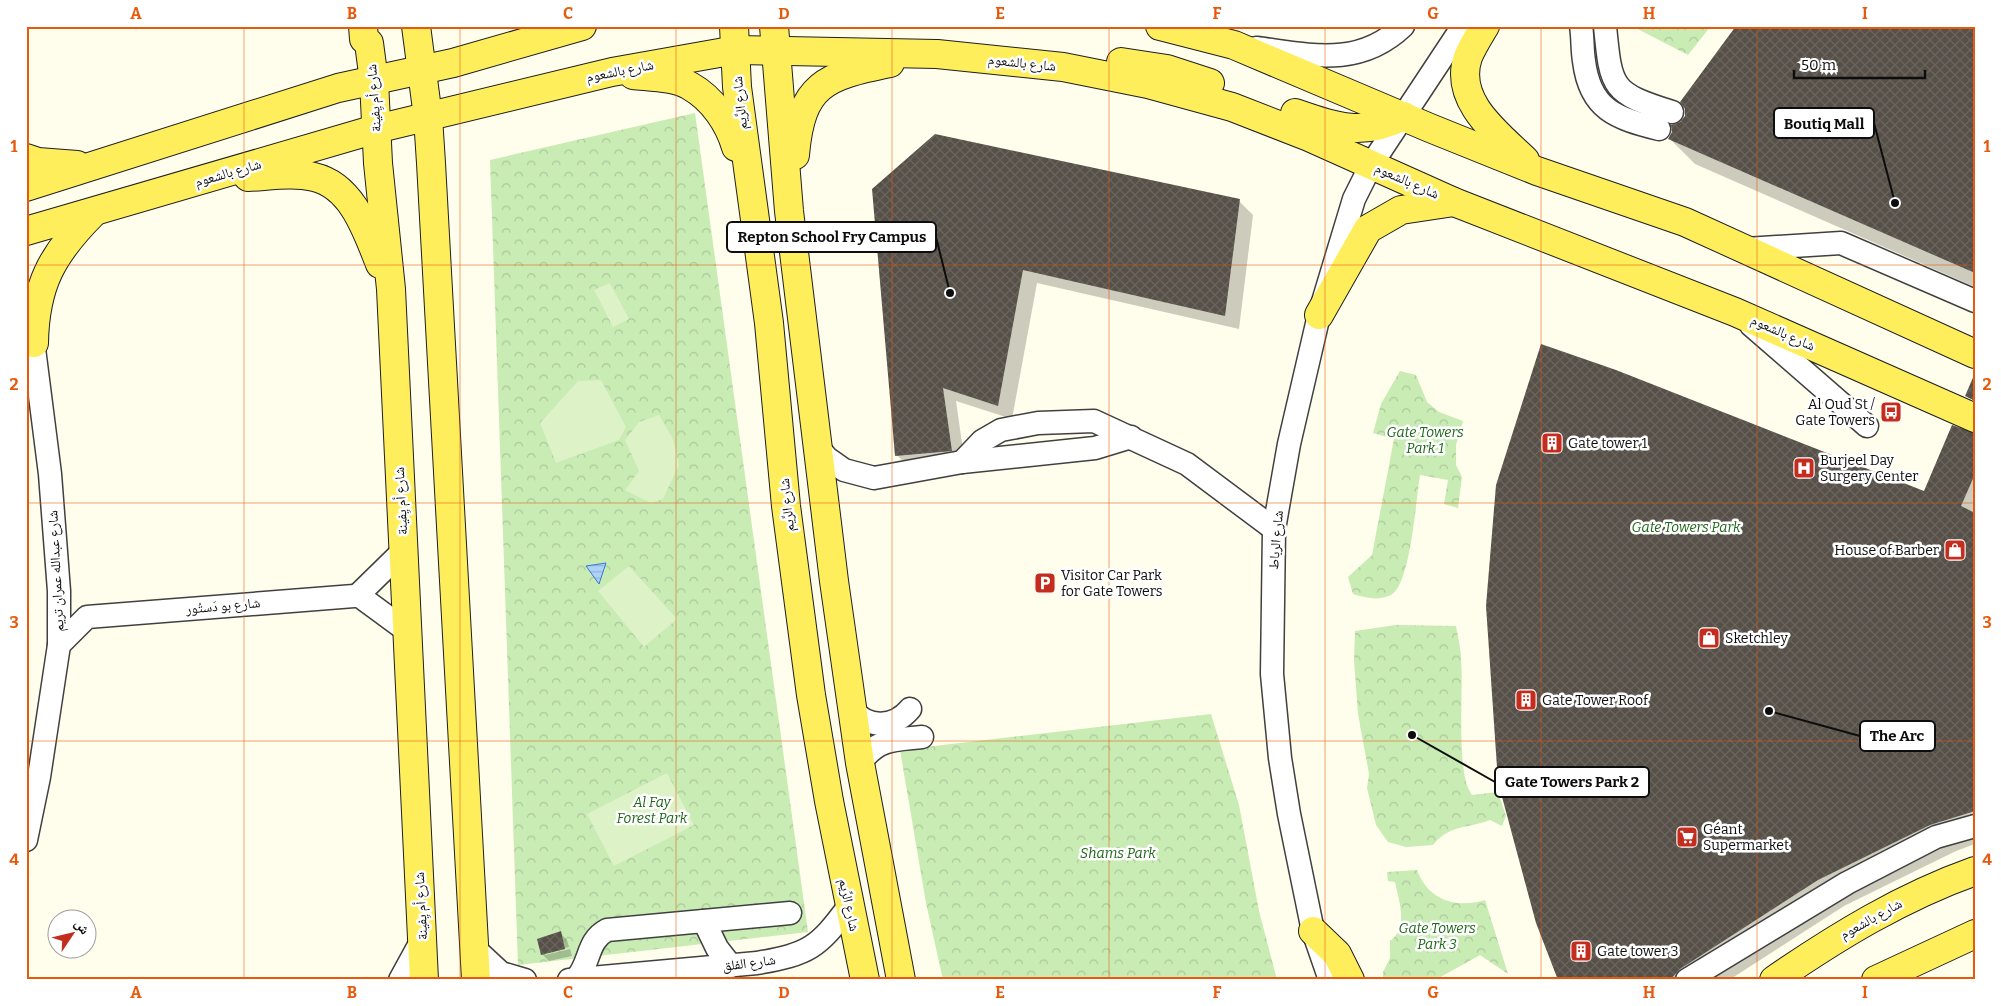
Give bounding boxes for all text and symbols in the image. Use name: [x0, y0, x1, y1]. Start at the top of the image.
text: A: [130, 4, 142, 23]
text: B: [347, 4, 357, 23]
text: C: [563, 4, 573, 23]
text: D: [778, 4, 790, 23]
text: E: [995, 4, 1005, 23]
text: F: [1213, 4, 1222, 23]
text: G: [1427, 4, 1439, 23]
text: H: [1643, 4, 1656, 23]
text: I: [1862, 4, 1868, 23]
scale bar: [1794, 48, 1925, 80]
street label: شارع بالشعوم: [987, 51, 1057, 76]
street label: شارع بالشعوم: [585, 56, 655, 87]
text: 50 m: [1801, 56, 1837, 74]
street label: شارع أم يِفينة: [363, 63, 387, 133]
street label: شارع الرِّيم: [729, 75, 752, 131]
callout: Boutiq Mall: [1774, 108, 1874, 138]
text: Boutiq Mall: [1784, 115, 1865, 133]
text: 1: [11, 137, 18, 156]
text: 1: [1984, 137, 1991, 156]
street label: شارع بالشعوم: [193, 155, 263, 192]
street label: شارع بالشعوم: [1372, 159, 1442, 204]
callout: Repton School Fry Campus: [727, 222, 936, 252]
text: Repton School Fry Campus: [737, 228, 927, 246]
street label: شارع بالشعوم: [1748, 311, 1818, 356]
text: 2: [9, 375, 19, 394]
text: 2: [1982, 375, 1992, 394]
place label: Al Oud St / Gate Towers: [1795, 396, 1876, 429]
bus stop icon: Al Oud St / Gate Towers: [1879, 400, 1903, 424]
park label: Gate Towers Park 1: [1386, 424, 1464, 457]
building icon: Gate tower 1: [1540, 431, 1564, 455]
place label: Gate tower 1: [1568, 435, 1647, 452]
place label: Burjeel Day Surgery Center: [1820, 452, 1919, 485]
hospital icon: Burjeel Day Surgery Center: [1792, 456, 1816, 480]
street label: شارع أم يِفينة: [391, 466, 413, 535]
street label: شارع الرِّيم: [776, 477, 799, 533]
street label: شارع عبدالله عمران تريم: [44, 510, 69, 632]
street label: شارع الرباط: [1265, 510, 1288, 570]
park label: Gate Towers Park: [1631, 519, 1741, 536]
shop icon: House of Barber: [1943, 538, 1967, 562]
place label: House of Barber: [1834, 542, 1939, 559]
place label: Visitor Car Park for Gate Towers: [1061, 567, 1162, 600]
parking icon: Visitor Car Park for Gate Towers: [1033, 571, 1057, 595]
street label: شارع بو دَستُور: [184, 594, 261, 619]
text: 3: [9, 613, 19, 632]
text: 3: [1982, 613, 1992, 632]
shop icon: Sketchley: [1697, 626, 1721, 650]
place label: Sketchley: [1725, 630, 1788, 647]
building icon: Gate Tower Roof: [1514, 688, 1538, 712]
place label: Gate Tower Roof: [1542, 692, 1649, 709]
callout: The Arc: [1860, 721, 1935, 751]
text: The Arc: [1870, 727, 1925, 745]
callout: Gate Towers Park 2: [1495, 767, 1649, 797]
text: Gate Towers Park 2: [1505, 773, 1639, 791]
park label: Al Fay Forest Park: [617, 794, 688, 827]
place label: Géant Supermarket: [1703, 821, 1789, 854]
supermarket icon: Géant Supermarket: [1675, 825, 1699, 849]
park label: Shams Park: [1080, 845, 1156, 862]
text: 4: [9, 850, 19, 869]
text: 4: [1982, 850, 1992, 869]
street label: شارع أم يِفينة: [411, 871, 433, 940]
street label: شارع الرِّيم: [834, 877, 863, 933]
street label: شارع بالشعوم: [1837, 895, 1905, 944]
north arrow: [48, 908, 98, 958]
text: ش: [71, 916, 94, 938]
park label: Gate Towers Park 3: [1398, 920, 1476, 953]
building icon: Gate tower 3: [1569, 939, 1593, 963]
place label: Gate tower 3: [1597, 943, 1678, 960]
street label: شارع الفلق: [721, 951, 777, 976]
text: A: [130, 983, 142, 1002]
text: B: [347, 983, 357, 1002]
text: C: [563, 983, 573, 1002]
text: D: [778, 983, 790, 1002]
text: E: [995, 983, 1005, 1002]
text: F: [1213, 983, 1222, 1002]
text: G: [1427, 983, 1439, 1002]
text: H: [1643, 983, 1656, 1002]
text: I: [1862, 983, 1868, 1002]

